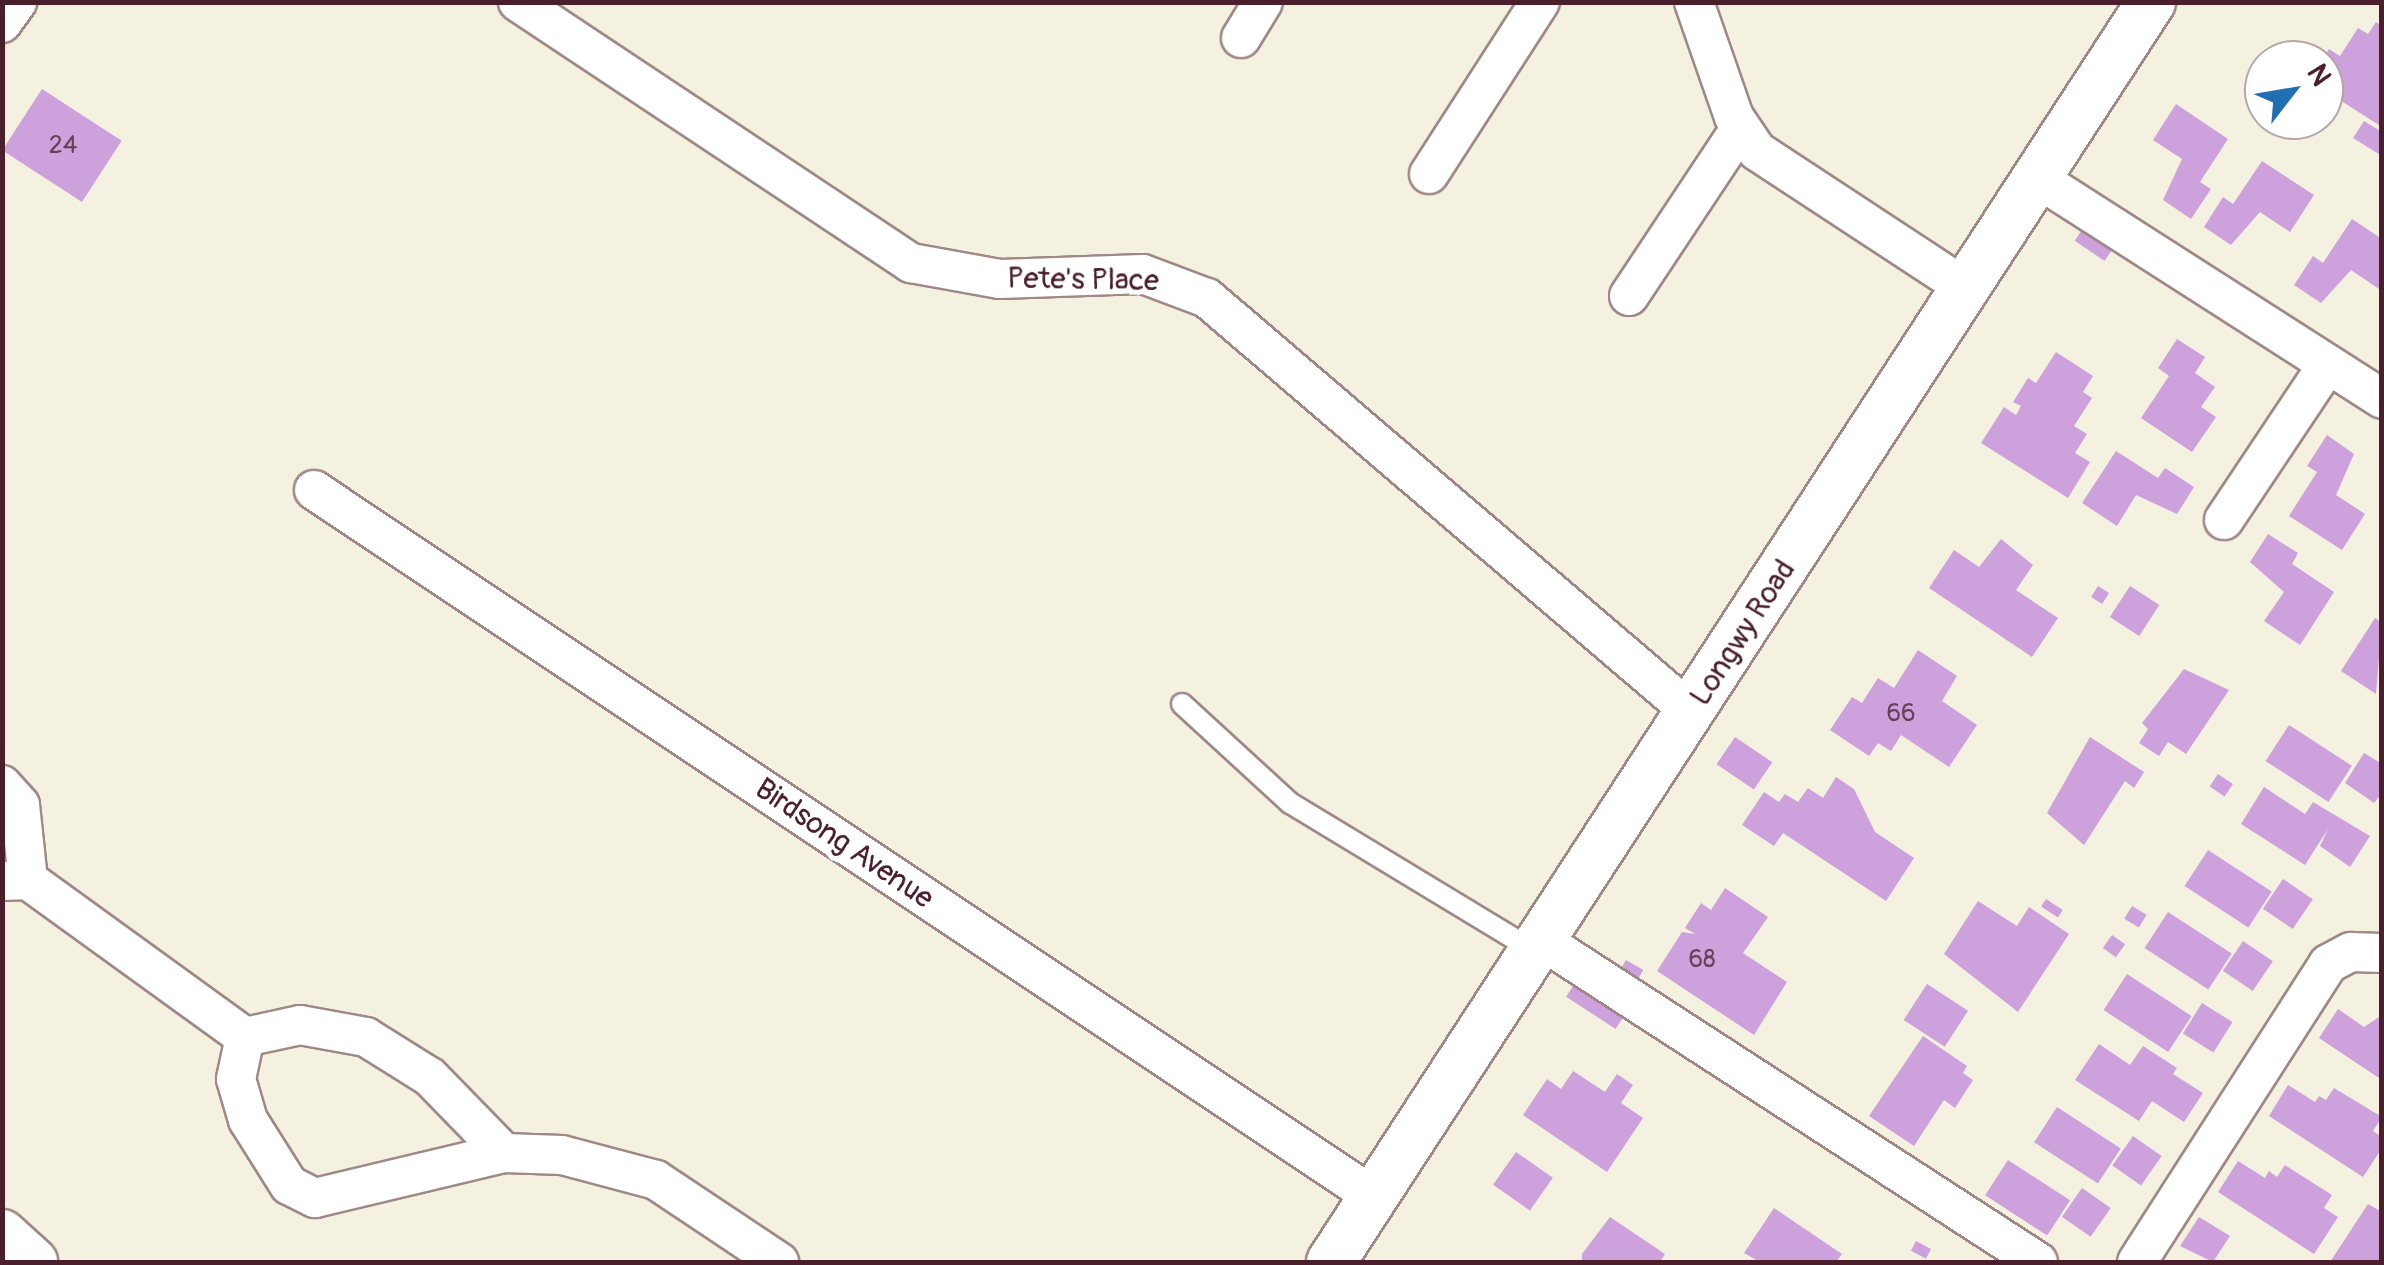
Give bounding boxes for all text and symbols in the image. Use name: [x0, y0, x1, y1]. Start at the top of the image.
north arrow: [2244, 40, 2344, 140]
text: N: [2299, 58, 2338, 92]
house number: 24: [49, 131, 77, 161]
street label: Pete's Place: [1007, 261, 1159, 299]
street label: Longwy Road: [1683, 553, 1803, 713]
house number: 66: [1886, 699, 1916, 729]
street label: Birdsong Avenue: [748, 771, 940, 917]
house number: 68: [1688, 945, 1716, 975]

